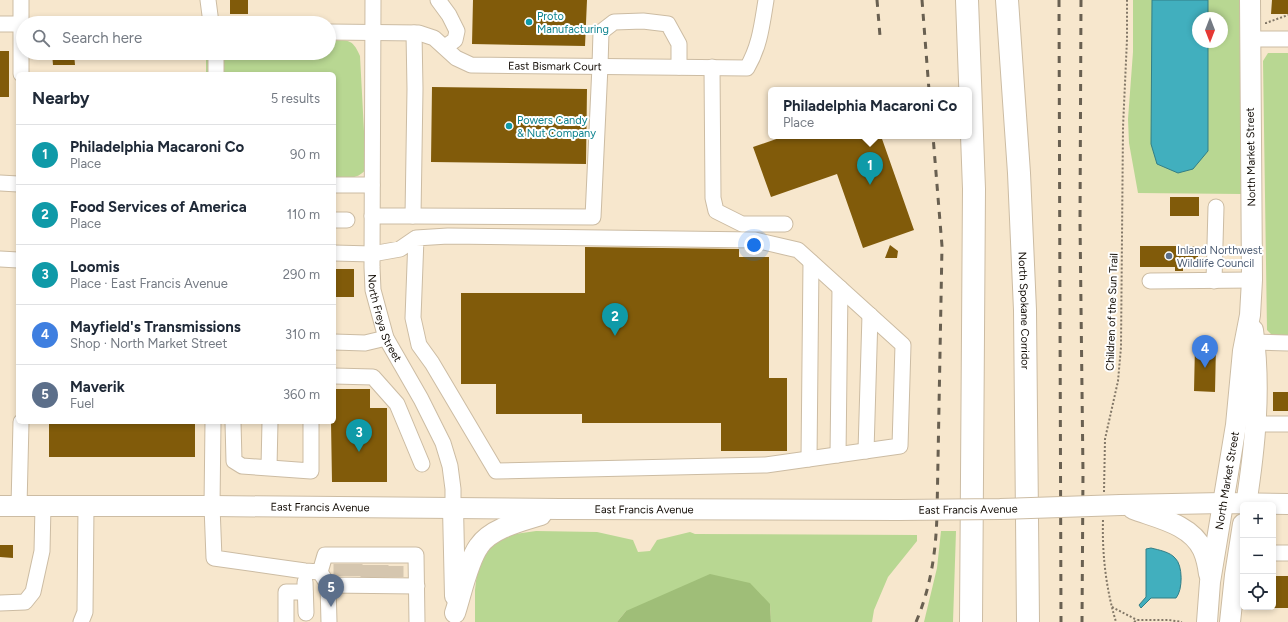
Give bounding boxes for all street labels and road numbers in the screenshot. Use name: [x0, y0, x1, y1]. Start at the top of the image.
street label: East Bismark Court: [508, 59, 602, 73]
street label: North Market Street: [1244, 107, 1258, 207]
street label: North Spokane Corridor: [1016, 251, 1032, 370]
street label: Children of the Sun Trail: [1103, 253, 1121, 371]
street label: North Freya Street: [366, 274, 405, 364]
street label: North Market Street: [1212, 430, 1241, 531]
street label: East Francis Avenue: [270, 500, 370, 514]
street label: East Francis Avenue: [918, 502, 1018, 516]
street label: East Francis Avenue: [594, 503, 694, 516]

